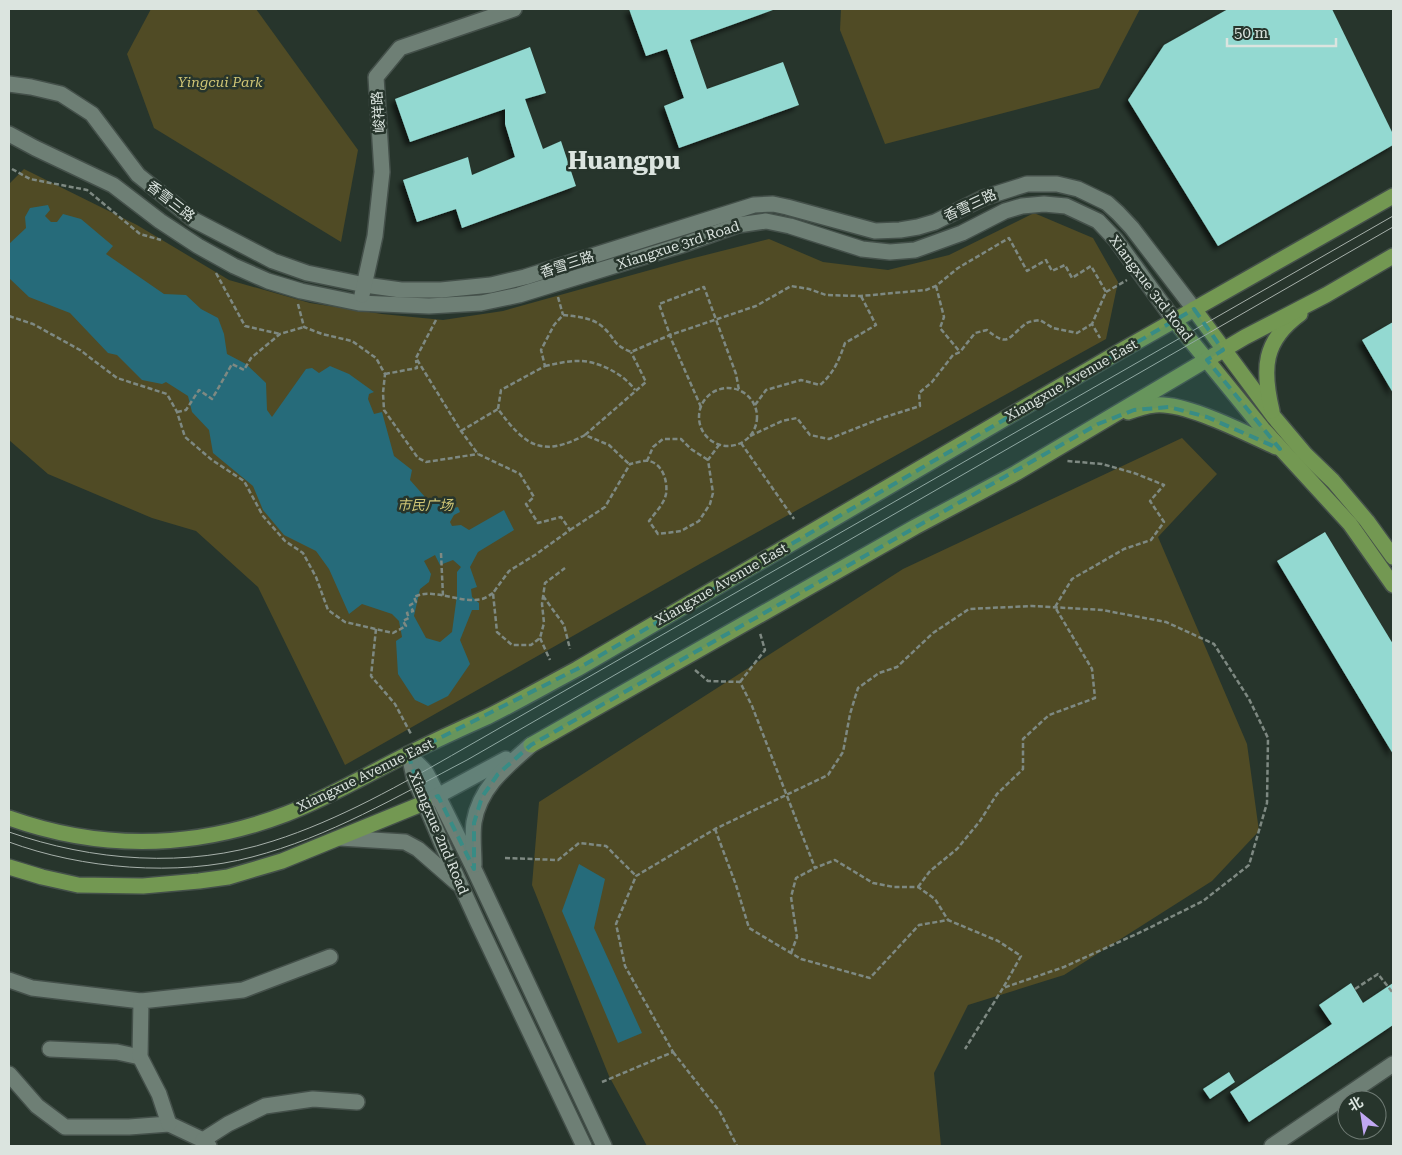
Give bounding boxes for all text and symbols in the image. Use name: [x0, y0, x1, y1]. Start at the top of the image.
scale bar: [1227, 15, 1336, 47]
text: 50 m: [1234, 24, 1269, 42]
park label: Yingcui Park: [177, 74, 263, 90]
street label: 峻祥路: [369, 90, 387, 134]
district label: Huangpu: [568, 147, 681, 175]
street label: 香雪三路: [144, 177, 198, 225]
street label: 香雪三路: [941, 186, 999, 224]
street label: Xiangxue 3rd Road: [615, 218, 741, 272]
street label: Xiangxue 3rd Road: [1106, 232, 1196, 344]
street label: 香雪三路: [538, 248, 596, 280]
street label: Xiangxue Avenue East: [1002, 336, 1140, 424]
park label: 市民广场: [397, 497, 454, 513]
street label: Xiangxue Avenue East: [652, 540, 790, 628]
street label: Xiangxue Avenue East: [294, 735, 436, 815]
street label: Xiangxue 2nd Road: [406, 769, 472, 897]
north arrow: [1337, 1090, 1387, 1140]
text: 北: [1345, 1093, 1366, 1114]

